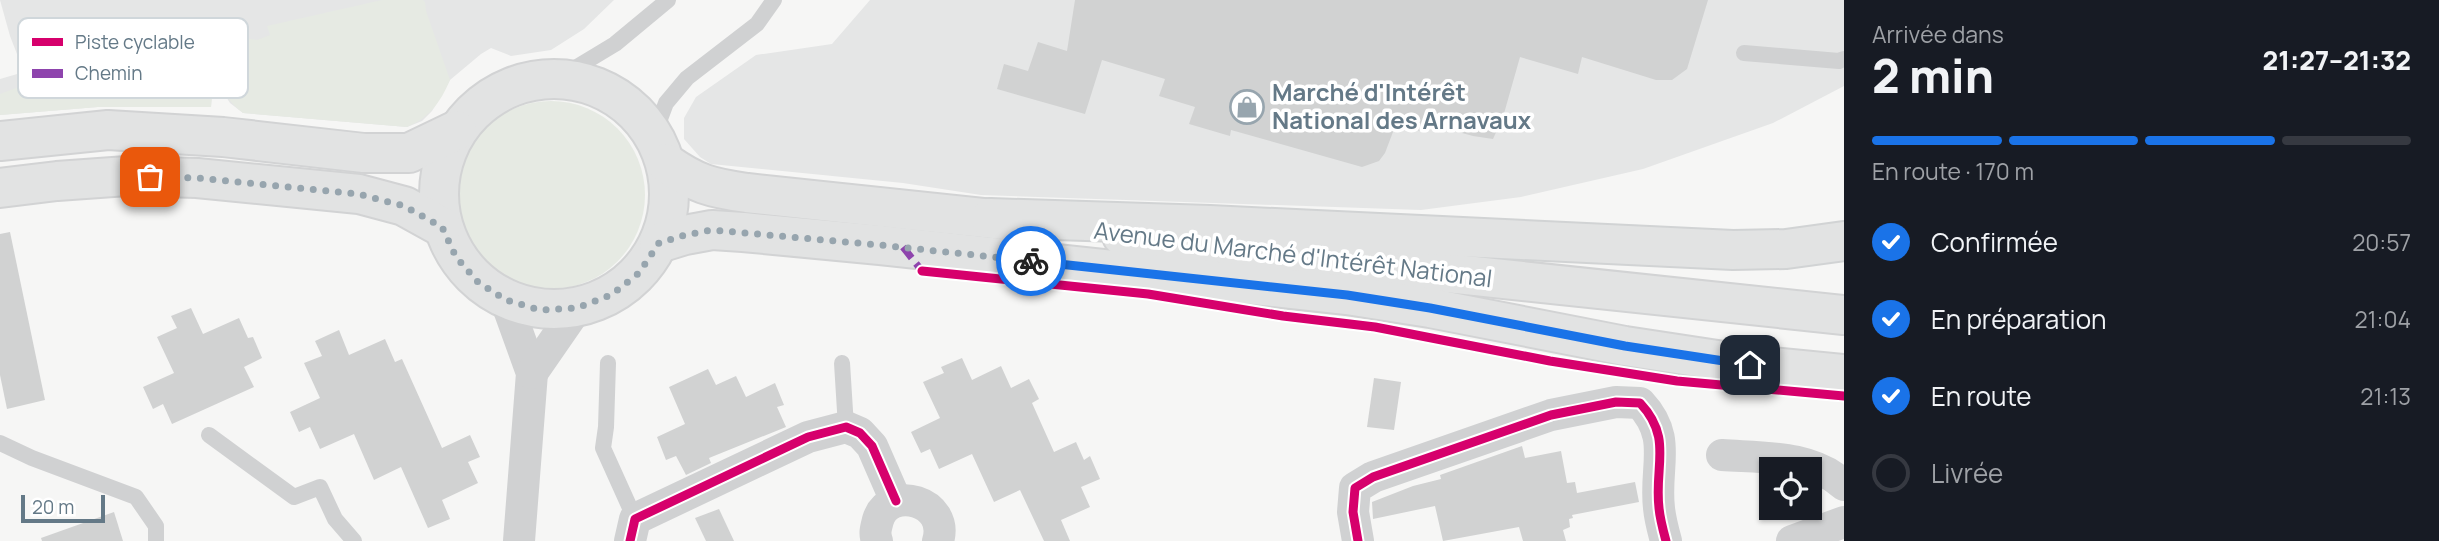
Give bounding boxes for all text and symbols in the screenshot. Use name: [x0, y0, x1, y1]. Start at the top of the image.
legend: [18, 18, 248, 98]
text: Arrivée dans: [1872, 18, 2004, 50]
text: Piste cyclable: [75, 29, 195, 55]
text: 21:27–21:32: [2262, 42, 2411, 78]
text: 2 min: [1872, 44, 1994, 107]
text: Chemin: [75, 60, 143, 86]
place label: Marché d'Intérêt National des Arnavaux: [1272, 75, 1532, 136]
shop icon: Marché d'Intérêt National des Arnavaux: [1228, 88, 1266, 126]
pin: [120, 147, 180, 207]
text: En route · 170 m: [1872, 155, 2034, 187]
icon: bag: [131, 158, 169, 196]
street label: Avenue du Marché d'Intérêt National: [1092, 213, 1494, 294]
icon: check: [1872, 223, 1910, 261]
text: Confirmée: [1931, 224, 2058, 260]
courier: [996, 226, 1066, 296]
text: 20:57: [2352, 226, 2411, 258]
icon: bike: [1012, 242, 1050, 280]
icon: check: [1872, 300, 1910, 338]
text: En préparation: [1931, 301, 2106, 337]
text: 21:04: [2354, 303, 2411, 335]
pin: [1720, 335, 1780, 395]
icon: home: [1731, 346, 1769, 384]
icon: check: [1872, 377, 1910, 415]
text: En route: [1931, 378, 2032, 414]
text: 21:13: [2360, 380, 2411, 412]
text: Livrée: [1931, 455, 2003, 491]
map controls: [1759, 457, 1822, 520]
button: locate: [1759, 457, 1822, 520]
scale bar: [21, 492, 105, 524]
text: 20 m: [32, 494, 74, 520]

